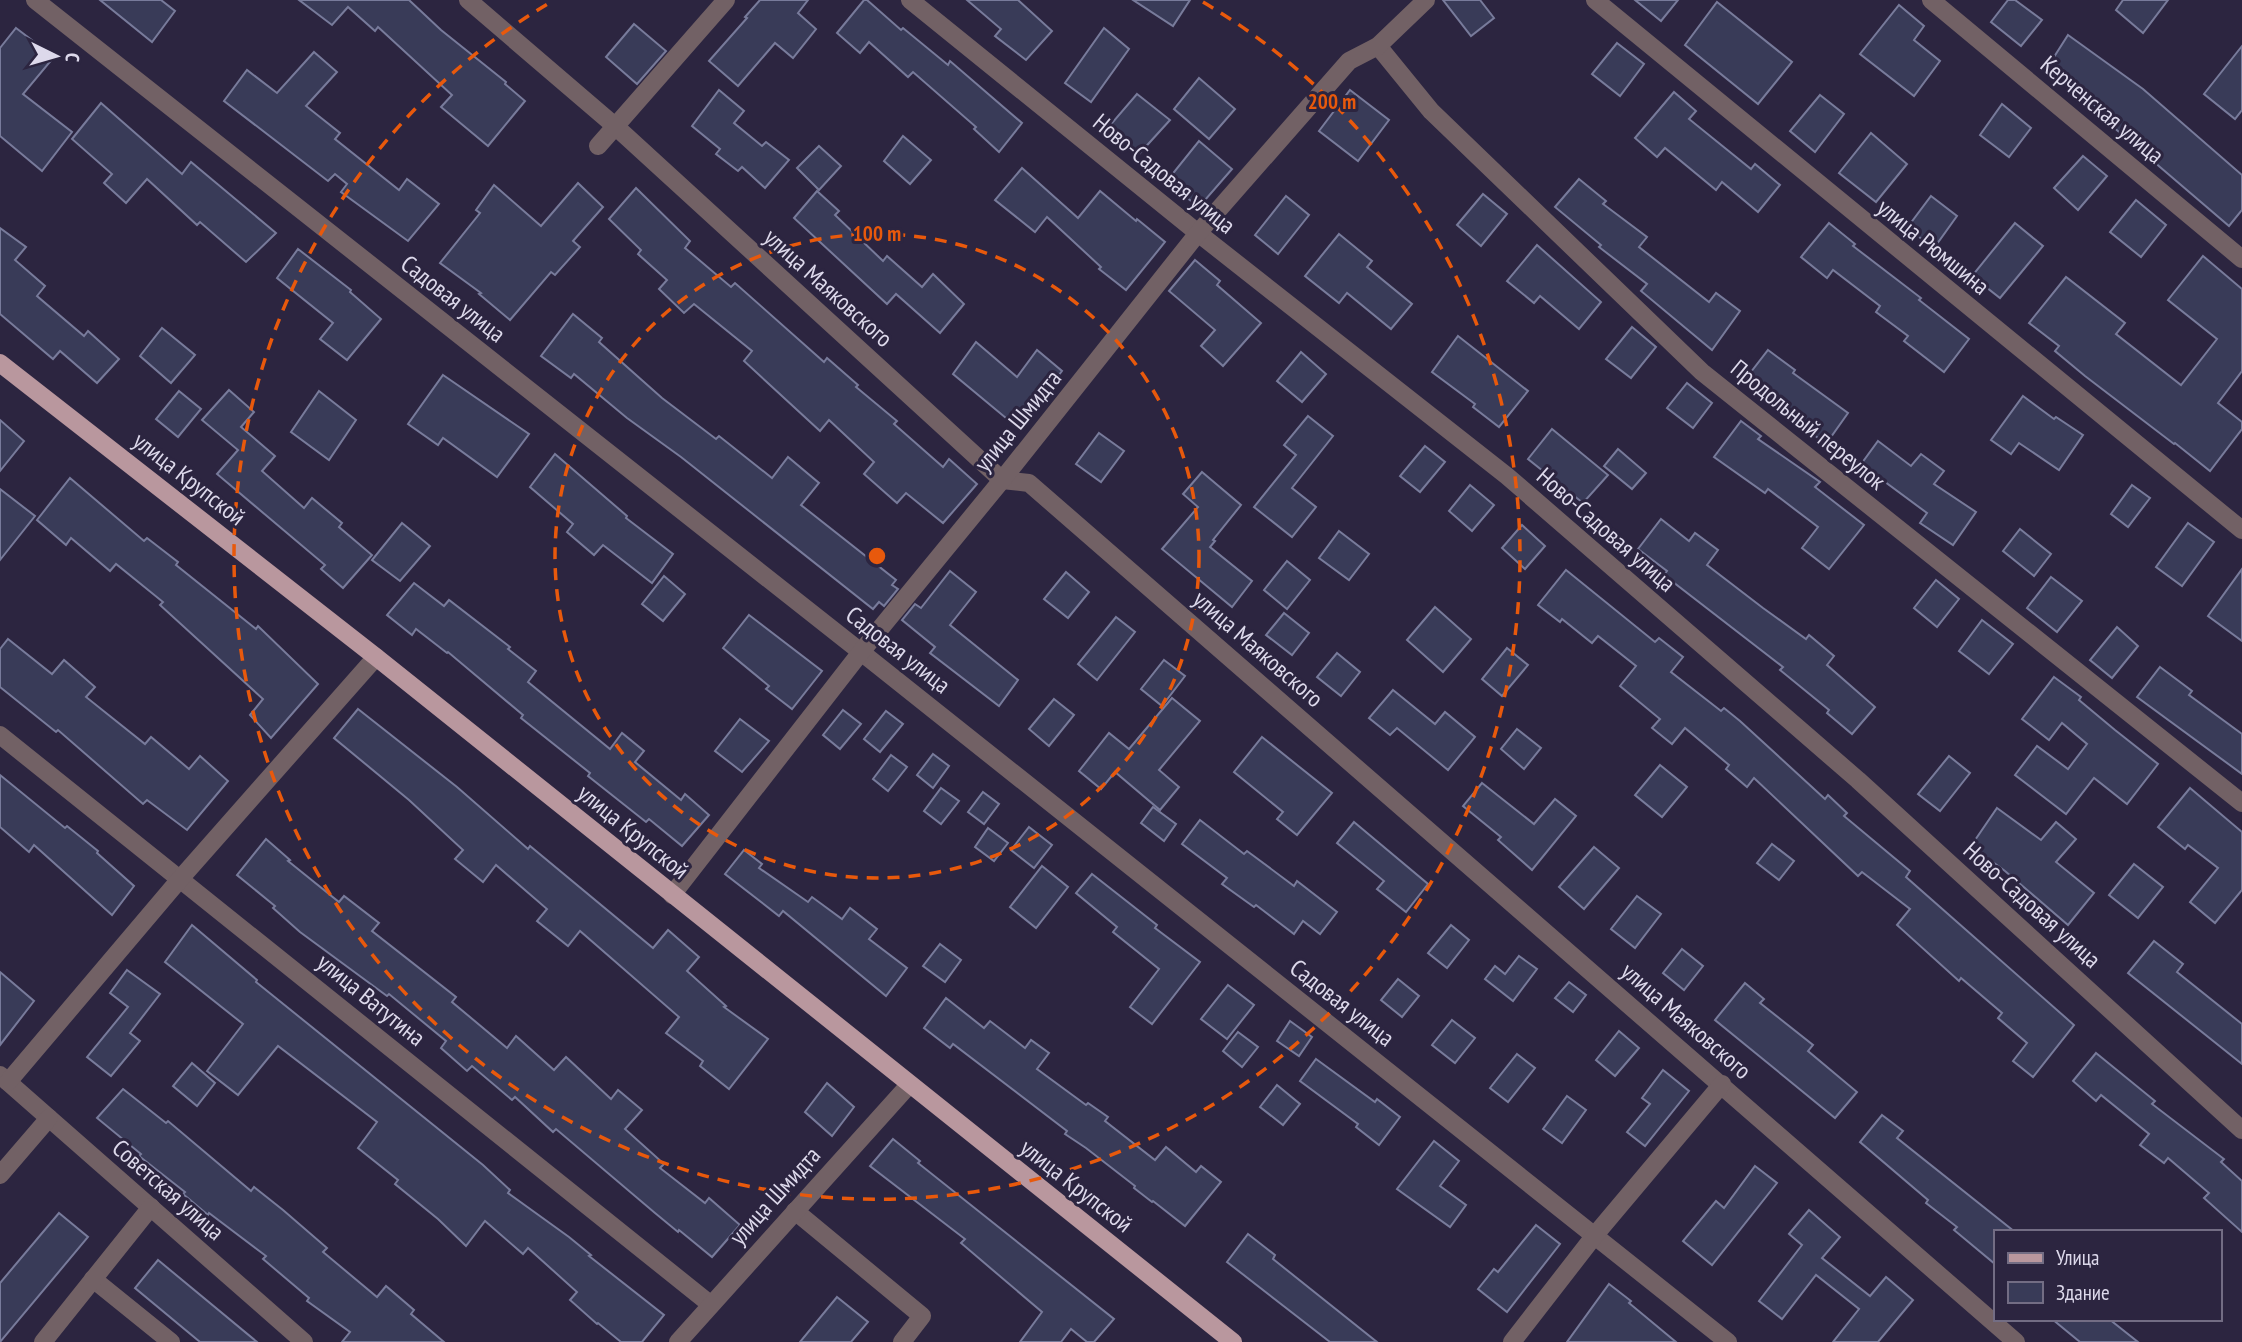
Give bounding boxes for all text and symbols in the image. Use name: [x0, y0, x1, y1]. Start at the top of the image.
north arrow: [21, 21, 91, 91]
street label: Керченская улица: [2034, 49, 2170, 170]
text: С: [61, 52, 85, 63]
text: 200 m: [1308, 88, 1356, 115]
street label: Ново-Садовая улица: [1087, 107, 1242, 241]
street label: улица Рюмшина: [1871, 192, 1996, 301]
text: 100 m: [853, 220, 901, 247]
street label: улица Маяковского: [757, 222, 899, 354]
street label: Садовая улица: [395, 248, 512, 349]
street label: Продольный переулок: [1725, 353, 1893, 497]
street label: улица Шмидта: [967, 364, 1068, 478]
street label: улица Крупской: [127, 425, 252, 532]
street label: Ново-Садовая улица: [1530, 461, 1682, 599]
centre of rings: [865, 544, 889, 568]
street label: улица Маяковского: [1187, 584, 1330, 714]
street label: Садовая улица: [840, 599, 957, 700]
street label: улица Крупской: [571, 777, 695, 886]
street label: Ново-Садовая улица: [1957, 835, 2108, 975]
street label: улица Ватутина: [311, 947, 432, 1053]
street label: Садовая улица: [1284, 952, 1401, 1053]
street label: улица Маяковского: [1615, 956, 1758, 1086]
street label: Советская улица: [106, 1132, 231, 1247]
street label: улица Крупской: [1014, 1132, 1139, 1239]
street label: улица Шмидта: [722, 1140, 827, 1251]
legend: [1994, 1230, 2221, 1321]
text: Улица: [2056, 1244, 2099, 1271]
text: Здание: [2056, 1279, 2110, 1306]

